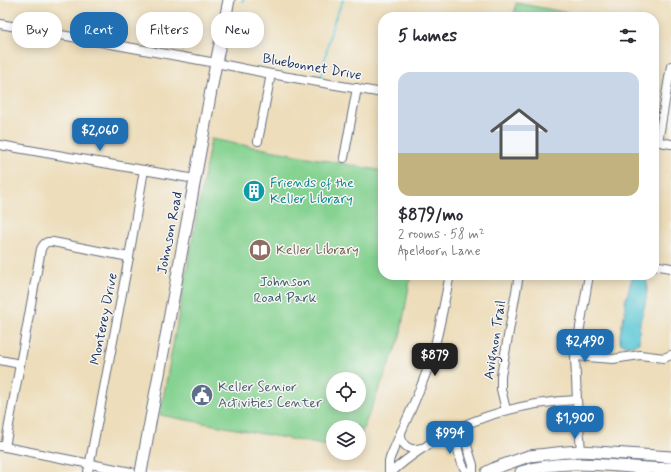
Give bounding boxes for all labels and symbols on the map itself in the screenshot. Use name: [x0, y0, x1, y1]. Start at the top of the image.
street label: Bluebonnet Drive: [261, 49, 363, 85]
pin: $2,060: [67, 118, 133, 152]
place label: Friends of the Keller Library: [270, 174, 354, 208]
building icon: Friends of the Keller Library: [241, 178, 267, 204]
street label: Johnson Road: [153, 190, 187, 276]
library icon: Keller Library: [247, 237, 273, 263]
place label: Keller Library: [276, 241, 359, 259]
street label: Monterey Drive: [86, 271, 122, 367]
park label: Johnson Road Park: [253, 273, 317, 307]
street label: Avignon Trail: [480, 299, 512, 381]
pin: $2,490: [552, 329, 618, 363]
pin: $879: [411, 343, 459, 377]
place label: Keller Senior Activities Center: [218, 378, 322, 412]
public building icon: Keller Senior Activities Center: [189, 382, 215, 408]
pin: $1,900: [542, 406, 608, 440]
pin: $994: [426, 421, 474, 455]

